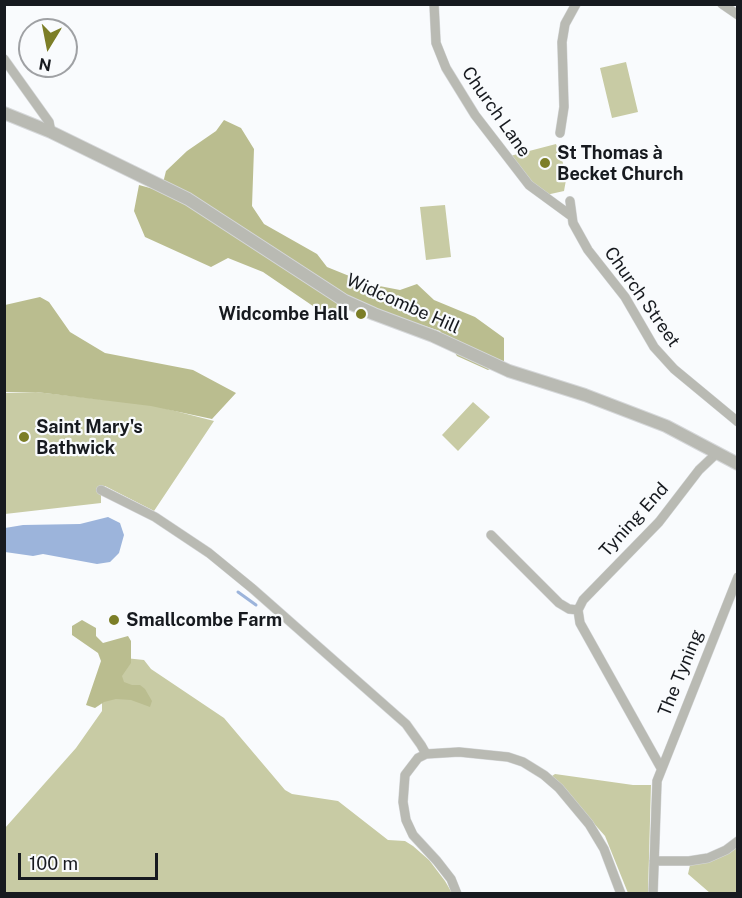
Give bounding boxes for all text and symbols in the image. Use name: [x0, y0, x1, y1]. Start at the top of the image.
north arrow: [18, 18, 78, 78]
text: N: [37, 54, 53, 75]
street label: Church Lane: [457, 63, 535, 161]
place label: St Thomas à Becket Church: [557, 142, 683, 184]
marker: St Thomas à Becket Church: [538, 156, 552, 170]
street label: Church Street: [600, 243, 684, 351]
street label: Widcombe Hill: [343, 269, 463, 339]
place label: Widcombe Hall: [219, 303, 349, 325]
marker: Widcombe Hall: [354, 307, 368, 321]
place label: Saint Mary's Bathwick: [36, 416, 143, 458]
marker: Saint Mary's Bathwick: [17, 430, 31, 444]
street label: Tyning End: [595, 478, 673, 562]
place label: Smallcombe Farm: [126, 609, 282, 631]
marker: Smallcombe Farm: [107, 613, 121, 627]
street label: The Tyning: [654, 626, 708, 720]
scale bar: [21, 841, 160, 879]
text: 100 m: [29, 853, 78, 874]

